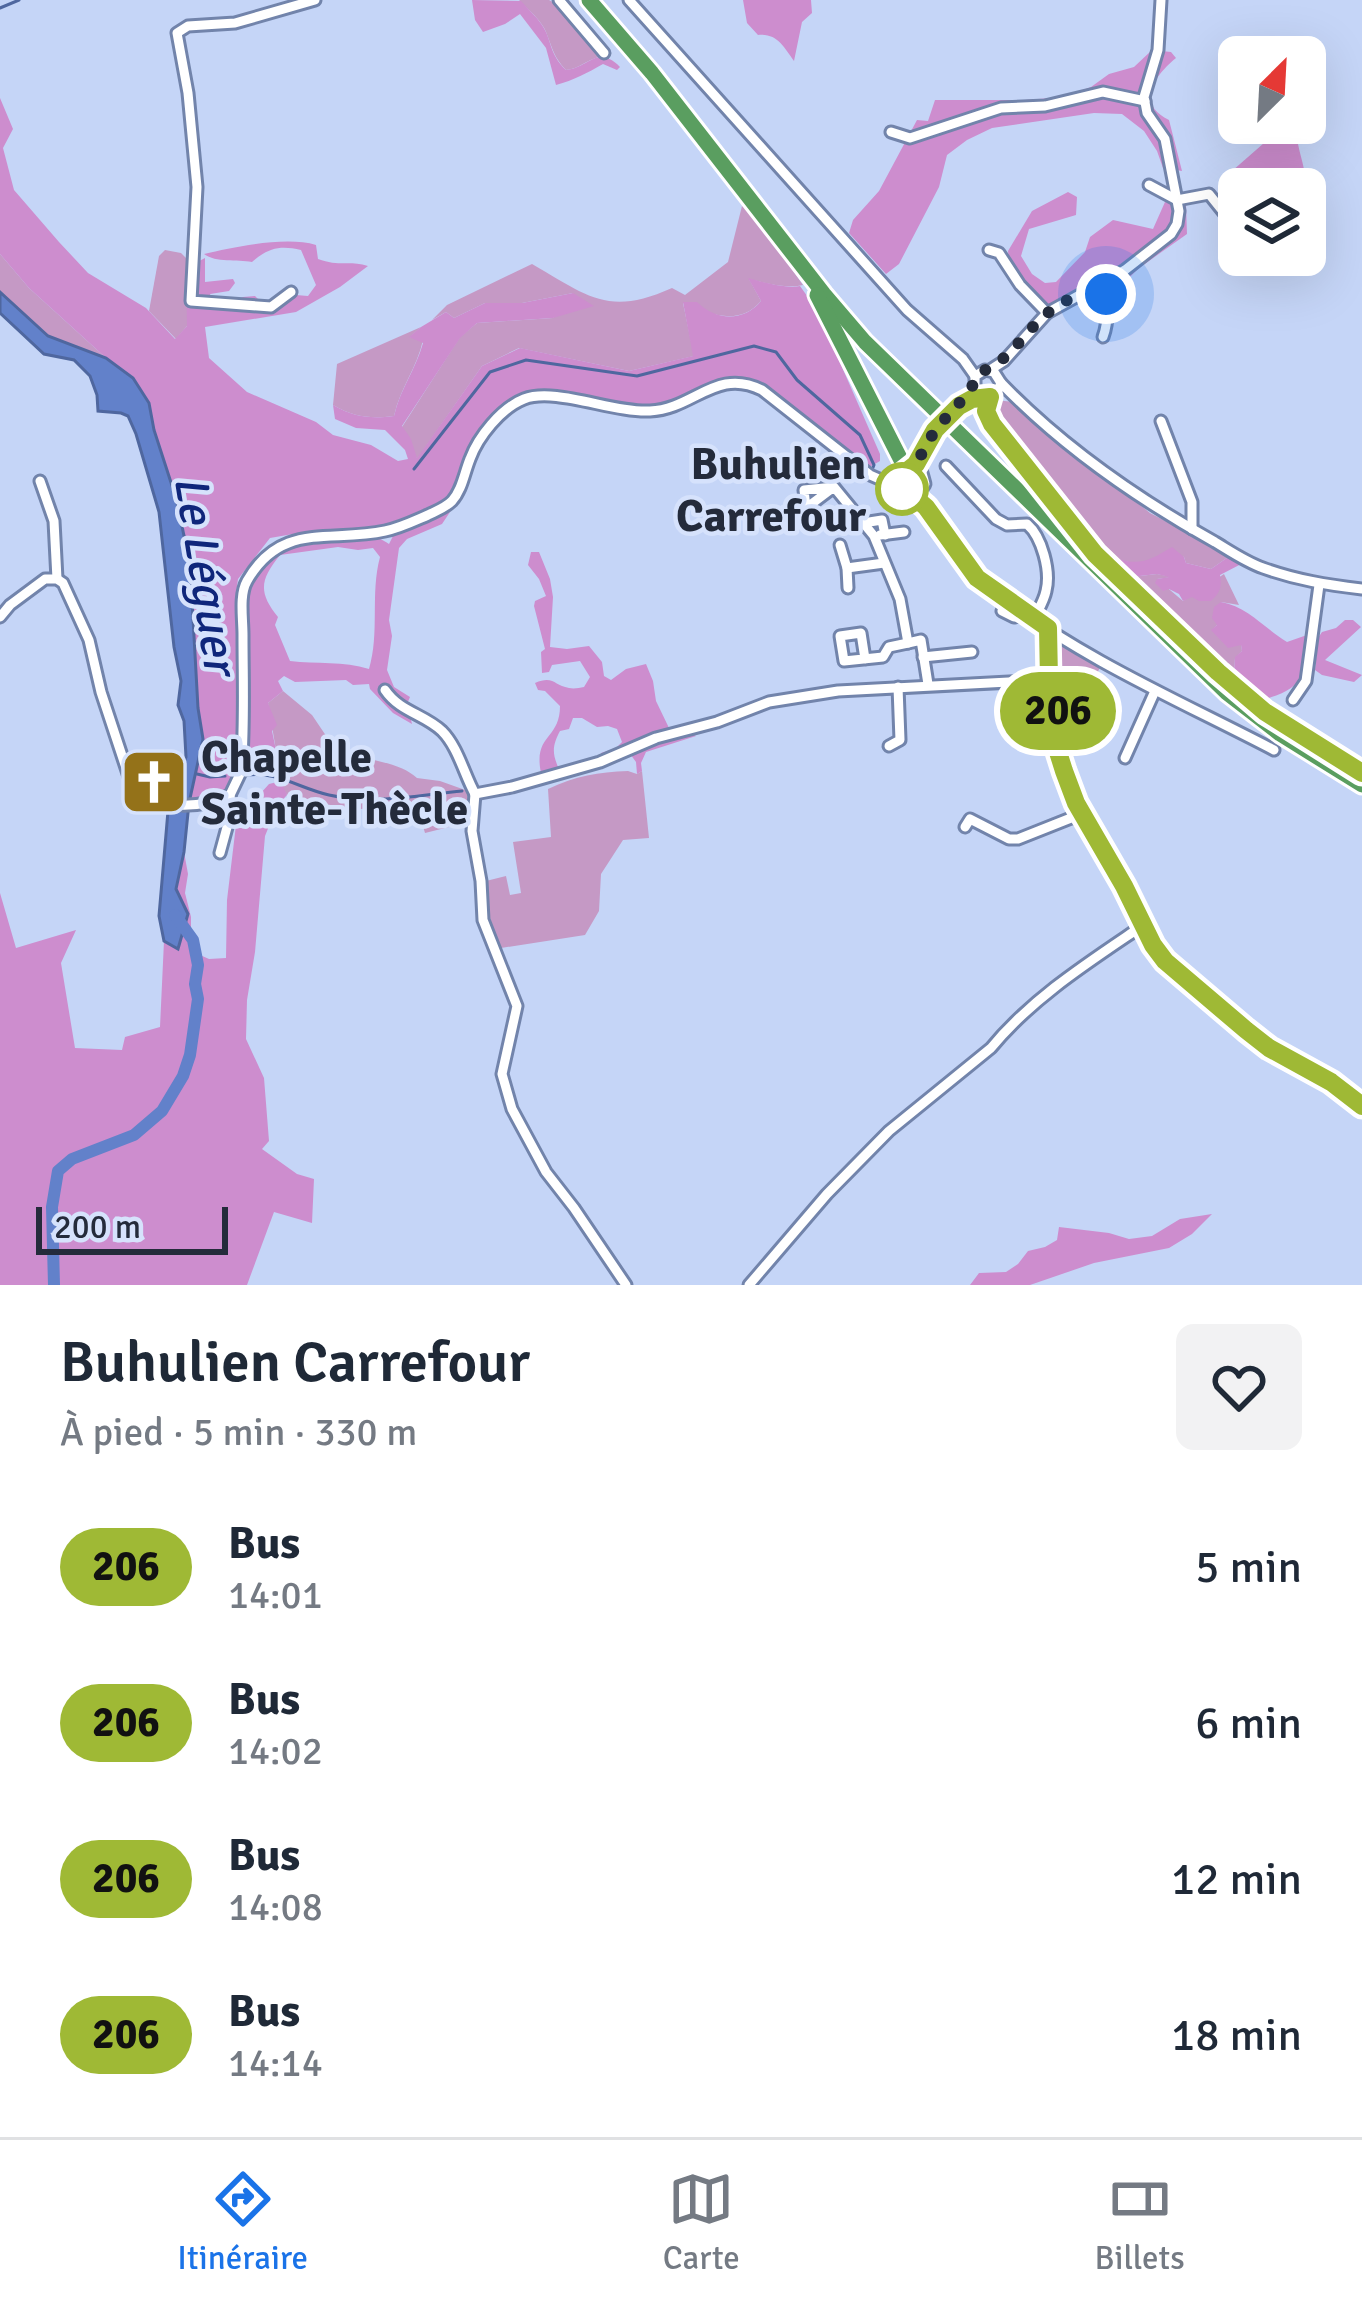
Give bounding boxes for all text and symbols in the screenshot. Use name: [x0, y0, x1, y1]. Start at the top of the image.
north arrow: [1218, 36, 1326, 144]
map controls: [1218, 36, 1326, 276]
button: layers: [1218, 168, 1326, 276]
your location: [1076, 264, 1136, 324]
place label: Buhulien Carrefour: [676, 437, 866, 544]
marker: Buhulien Carrefour: [877, 464, 927, 514]
water label: Le Léguer: [161, 471, 251, 684]
line badge: 206: [989, 672, 1127, 750]
text: 206: [1024, 685, 1092, 736]
place label: Chapelle Sainte-Thècle: [201, 730, 468, 837]
church icon: Chapelle Sainte-Thècle: [119, 747, 189, 817]
scale bar: [36, 1201, 228, 1254]
text: 200 m: [54, 1207, 141, 1248]
button: heart: [1176, 1324, 1302, 1450]
text: Buhulien Carrefour: [60, 1327, 530, 1398]
text: À pied · 5 min · 330 m: [60, 1408, 417, 1456]
text: Bus: [228, 1516, 300, 1571]
text: 5 min: [1195, 1540, 1302, 1595]
text: 206: [92, 1541, 160, 1592]
text: 14:01: [228, 1571, 323, 1619]
text: Bus: [228, 1672, 300, 1727]
text: 6 min: [1195, 1696, 1302, 1751]
text: 206: [92, 1697, 160, 1748]
text: 14:02: [228, 1727, 323, 1775]
text: Bus: [228, 1828, 300, 1883]
text: 12 min: [1171, 1852, 1302, 1907]
text: 206: [92, 1853, 160, 1904]
text: 14:08: [228, 1883, 323, 1931]
text: Bus: [228, 1984, 300, 2039]
text: 18 min: [1171, 2008, 1302, 2063]
text: 206: [92, 2009, 160, 2060]
text: 14:14: [228, 2039, 323, 2087]
tab: Itinéraire: [177, 2166, 308, 2279]
tab: Carte: [663, 2166, 740, 2279]
tab: Billets: [1095, 2166, 1185, 2279]

